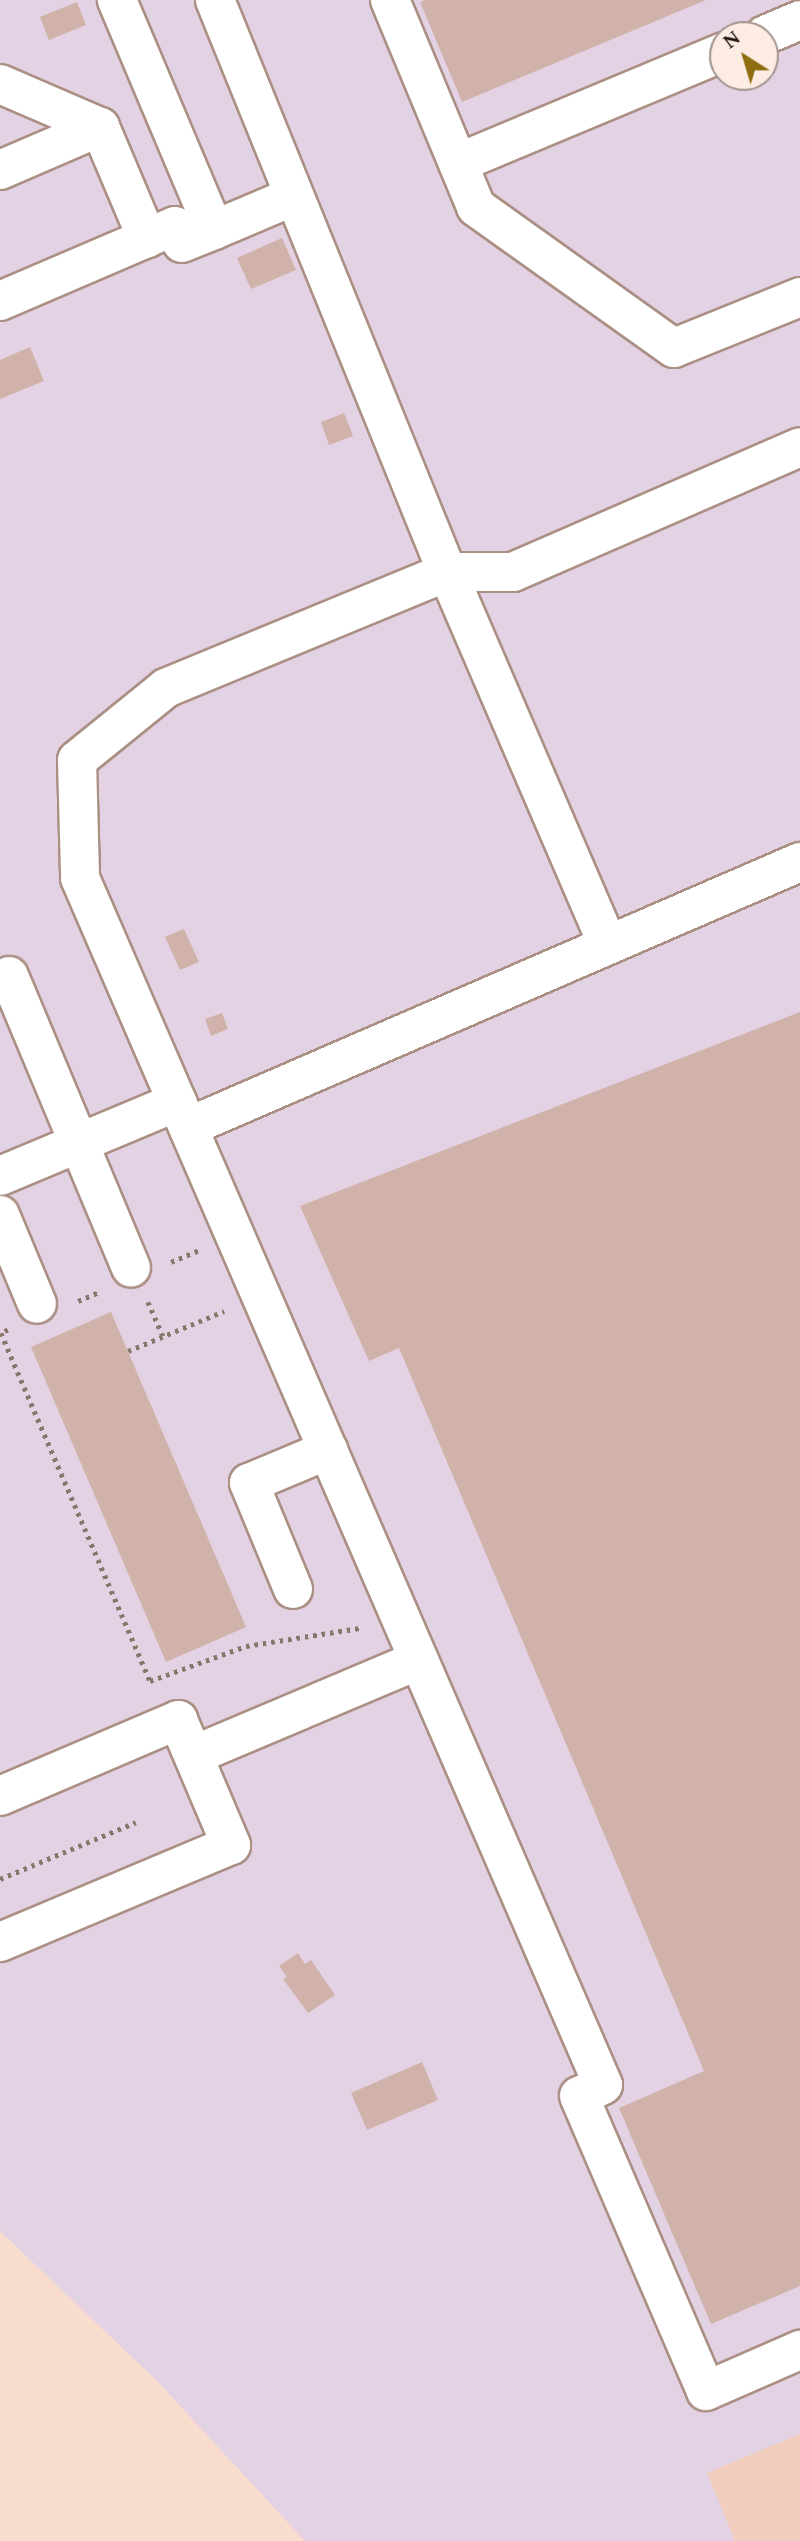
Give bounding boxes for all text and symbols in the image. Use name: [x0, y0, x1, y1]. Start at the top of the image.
north arrow: [709, 21, 779, 91]
text: N: [717, 24, 747, 57]

